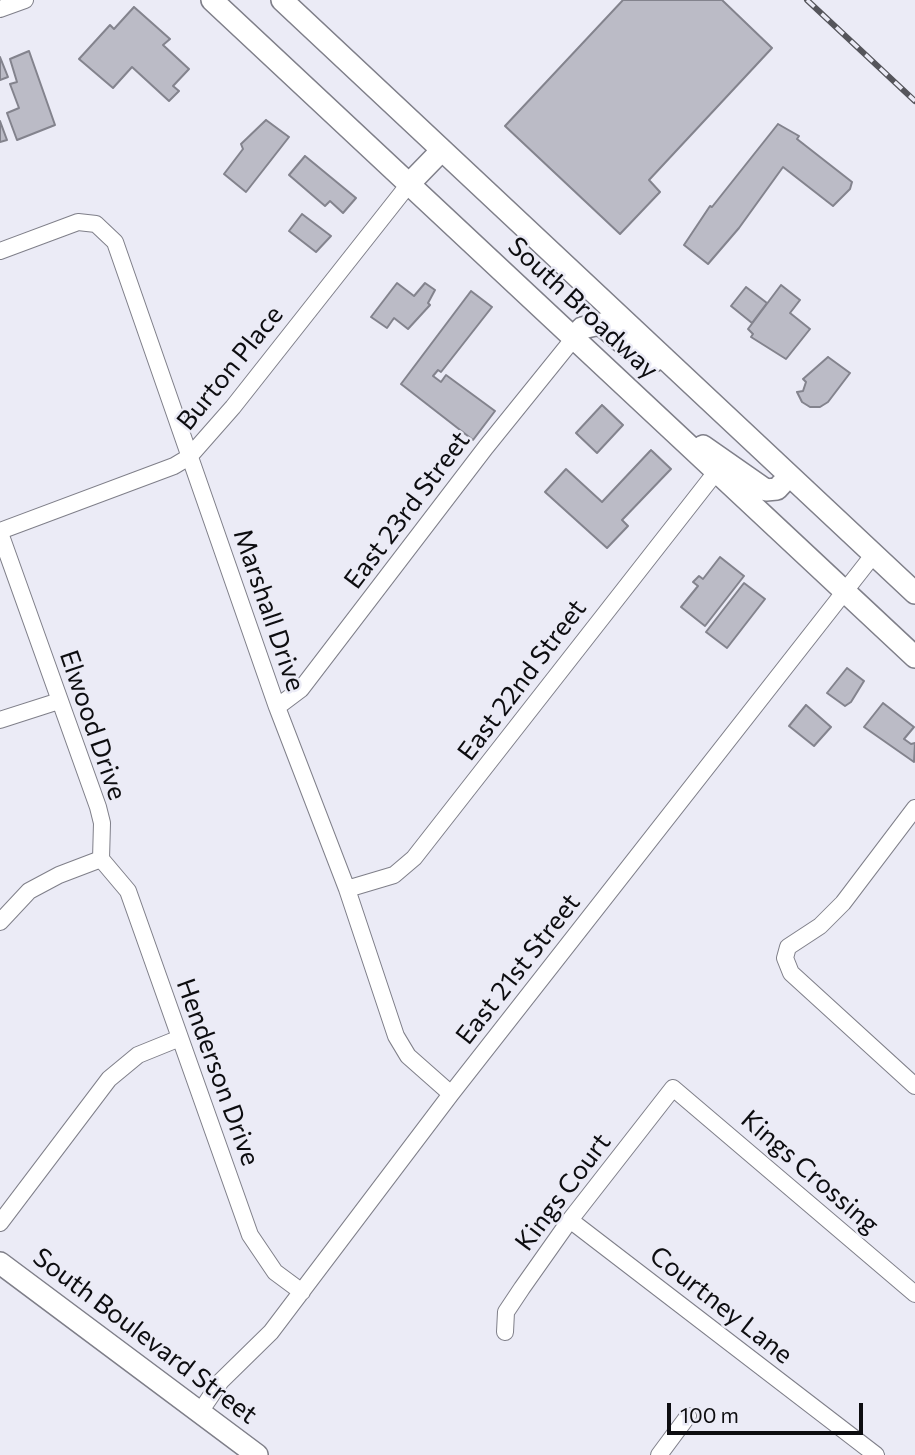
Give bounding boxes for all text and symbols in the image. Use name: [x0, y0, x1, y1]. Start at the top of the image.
street label: South Broadway: [501, 230, 665, 386]
street label: Burton Place: [170, 300, 290, 436]
street label: East 23rd Street: [338, 425, 476, 595]
street label: Marshall Drive: [227, 525, 311, 695]
street label: East 22nd Street: [451, 593, 593, 767]
street label: Elwood Drive: [53, 646, 133, 804]
street label: East 21st Street: [449, 887, 587, 1051]
street label: Henderson Drive: [170, 974, 266, 1170]
street label: Kings Crossing: [735, 1104, 885, 1240]
street label: Kings Court: [509, 1127, 617, 1257]
street label: Courtney Lane: [643, 1240, 799, 1370]
street label: South Boulevard Street: [27, 1241, 263, 1431]
scale bar: [670, 1388, 866, 1432]
text: 100 m: [680, 1402, 739, 1427]

